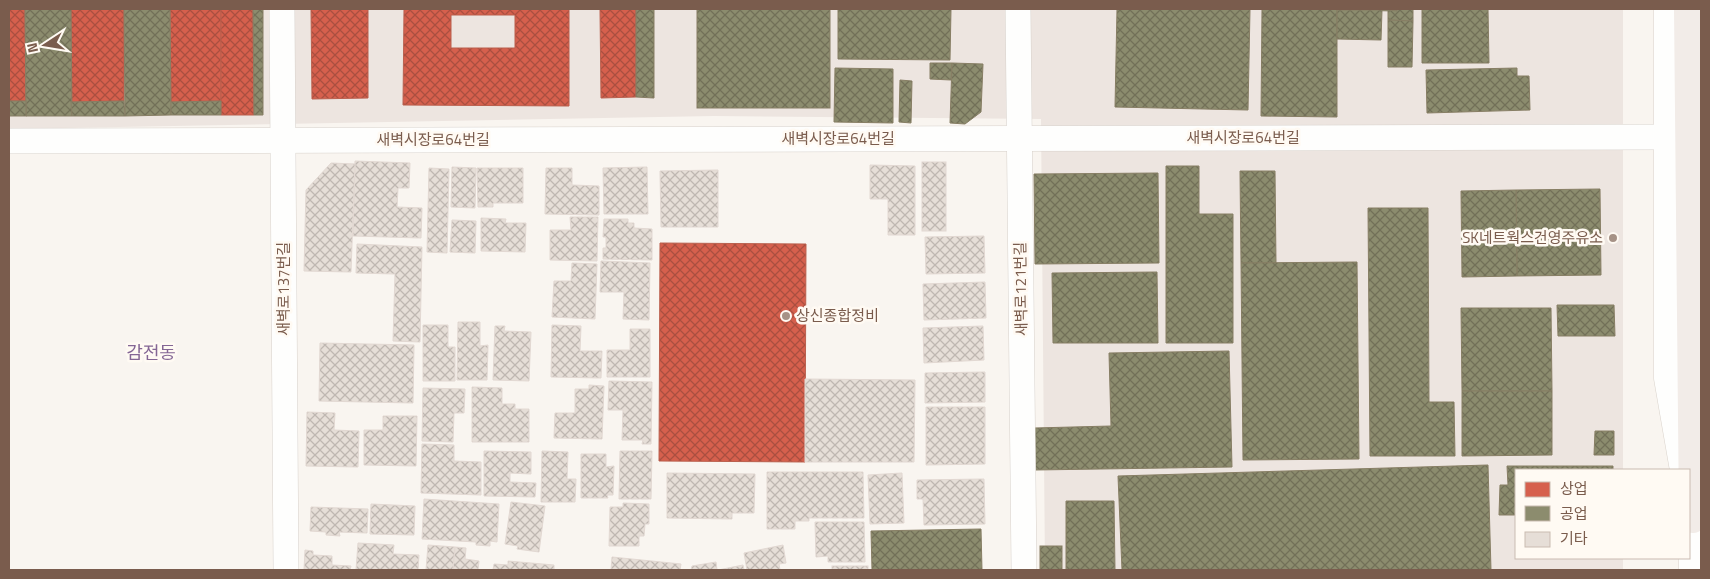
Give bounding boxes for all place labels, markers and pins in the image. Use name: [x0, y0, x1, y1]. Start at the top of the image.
place label: SK네트웍스건영주유소: [1462, 226, 1603, 249]
marker: SK네트웍스건영주유소: [1607, 232, 1619, 244]
place label: 상신종합정비: [796, 304, 879, 327]
marker: 상신종합정비: [780, 310, 792, 322]

